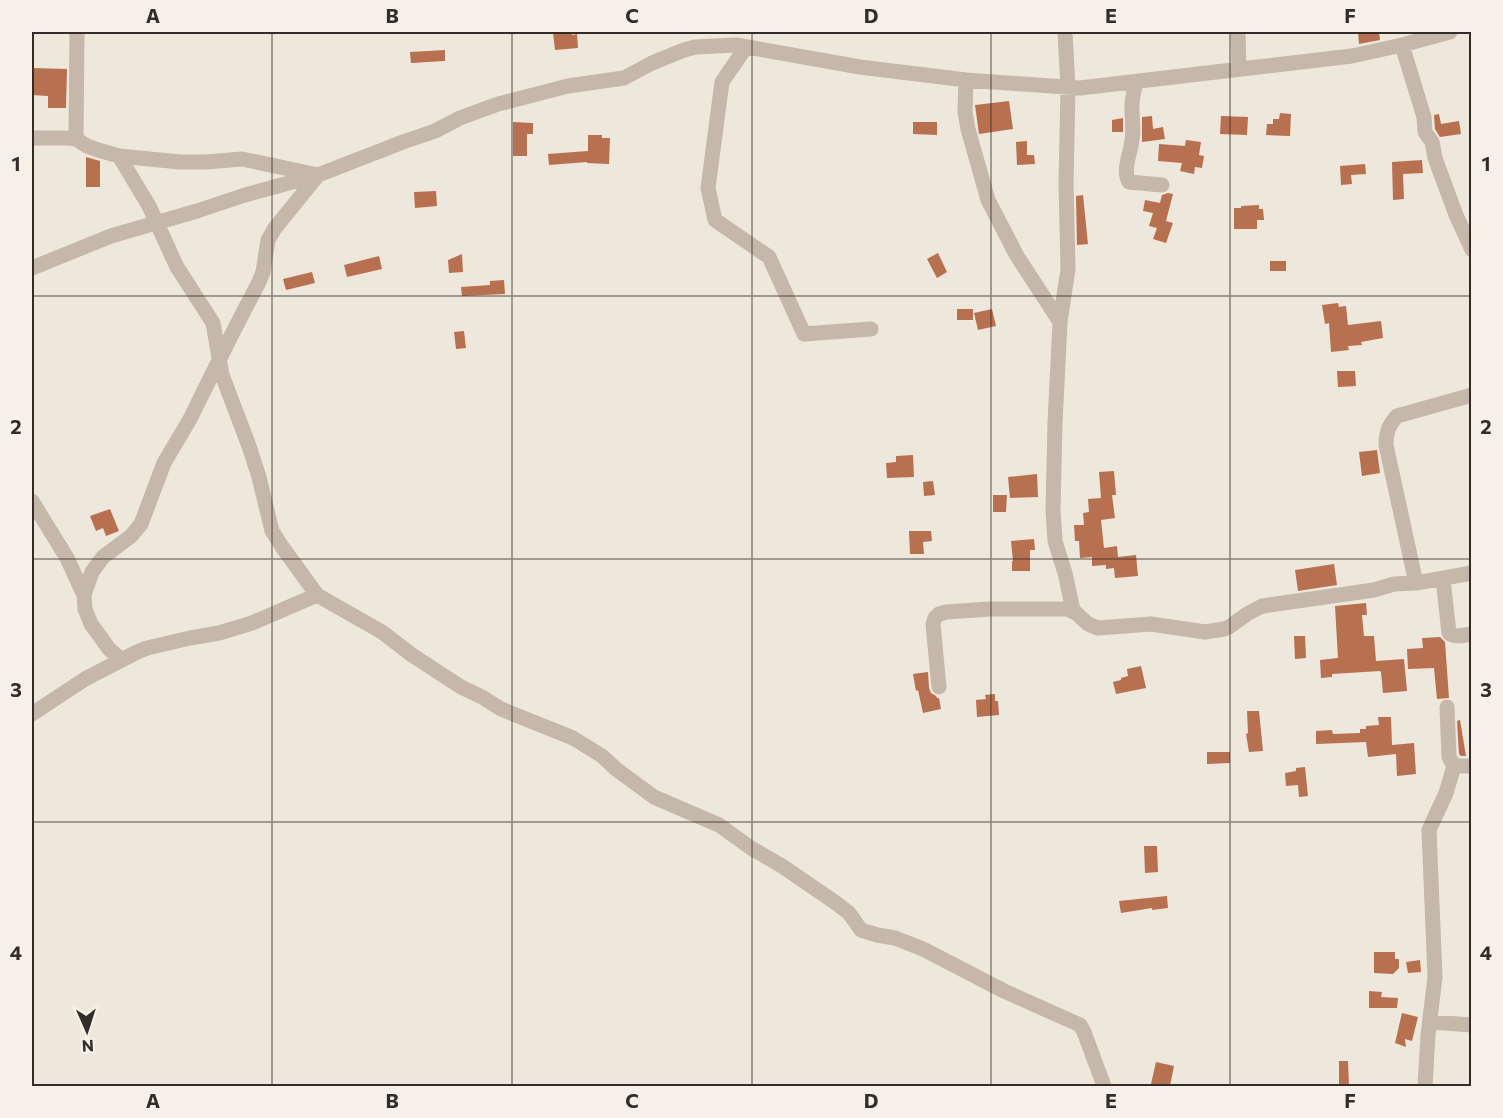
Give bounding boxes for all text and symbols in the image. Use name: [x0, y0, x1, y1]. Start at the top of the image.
text: A: [146, 3, 160, 27]
text: B: [385, 3, 399, 27]
text: C: [625, 3, 639, 27]
text: D: [864, 3, 878, 27]
text: E: [1105, 3, 1117, 27]
text: F: [1344, 3, 1356, 27]
text: 1: [11, 151, 21, 175]
text: 1: [1481, 151, 1491, 175]
text: 2: [10, 414, 22, 438]
text: 2: [1480, 414, 1492, 438]
text: 3: [10, 677, 22, 701]
text: 3: [1480, 677, 1492, 701]
text: 4: [10, 940, 22, 964]
text: 4: [1480, 940, 1492, 964]
north arrow: [57, 1001, 117, 1061]
text: N: [81, 1037, 94, 1056]
text: A: [146, 1088, 160, 1112]
text: B: [385, 1088, 399, 1112]
text: C: [625, 1088, 639, 1112]
text: D: [864, 1088, 878, 1112]
text: E: [1105, 1088, 1117, 1112]
text: F: [1344, 1088, 1356, 1112]

